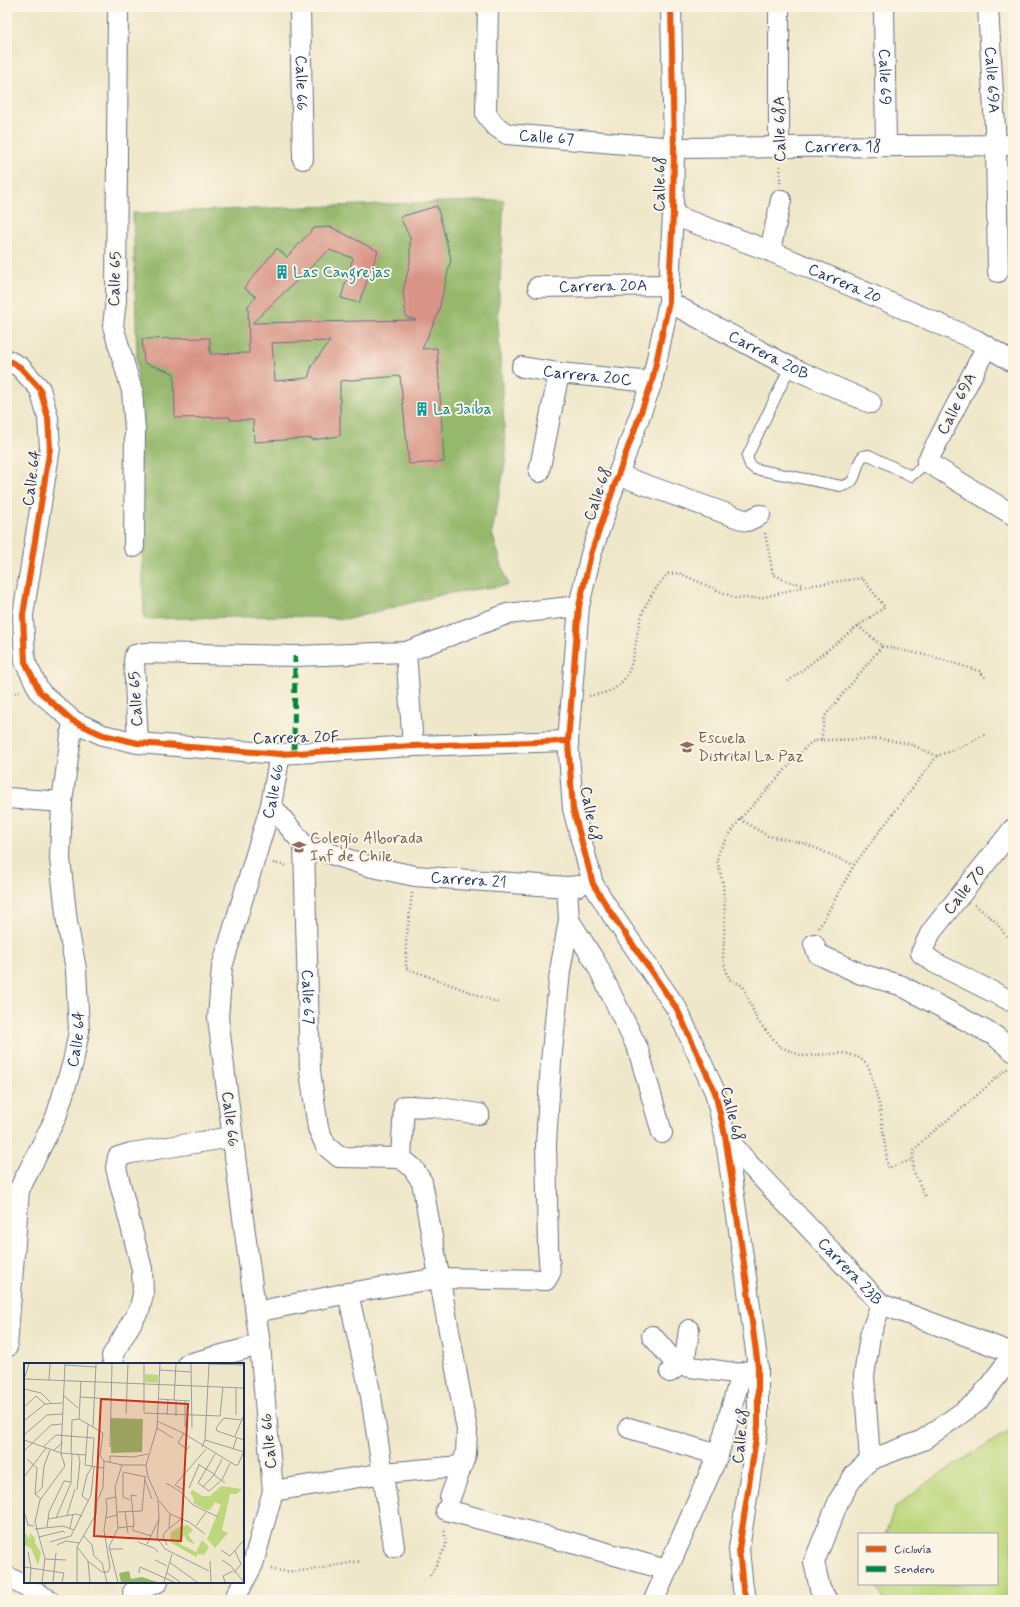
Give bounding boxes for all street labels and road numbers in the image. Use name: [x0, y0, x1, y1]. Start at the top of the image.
street label: Calle 69A: [980, 46, 1005, 114]
street label: Calle 69: [874, 49, 896, 105]
street label: Calle 66: [290, 55, 313, 111]
street label: Calle 68A: [769, 96, 791, 162]
street label: Calle 67: [518, 125, 575, 150]
street label: Carrera 18: [804, 136, 882, 157]
street label: Calle 68: [649, 156, 671, 212]
street label: Calle 65: [104, 251, 126, 307]
street label: Carrera 20: [805, 258, 885, 308]
street label: Carrera 20A: [559, 275, 647, 297]
street label: Carrera 20B: [725, 325, 812, 385]
street label: Carrera 20C: [541, 360, 633, 391]
street label: Calle 69A: [932, 369, 982, 439]
street label: Calle 64: [18, 448, 46, 507]
street label: Calle 68: [579, 464, 617, 524]
street label: Calle 65: [124, 671, 148, 727]
street label: Carrera 20F: [253, 727, 339, 749]
street label: Calle 66: [257, 762, 289, 821]
street label: Calle 68: [575, 785, 605, 843]
street label: Calle 70: [939, 861, 991, 919]
street label: Carrera 21: [430, 867, 507, 893]
street label: Calle 67: [297, 969, 319, 1025]
street label: Calle 64: [62, 1010, 90, 1069]
street label: Calle 68: [715, 1084, 749, 1144]
street label: Calle 66: [216, 1090, 244, 1148]
street label: Carrera 23B: [813, 1233, 887, 1310]
street label: Calle 68: [728, 1407, 754, 1465]
street label: Calle 66: [256, 1412, 282, 1470]

